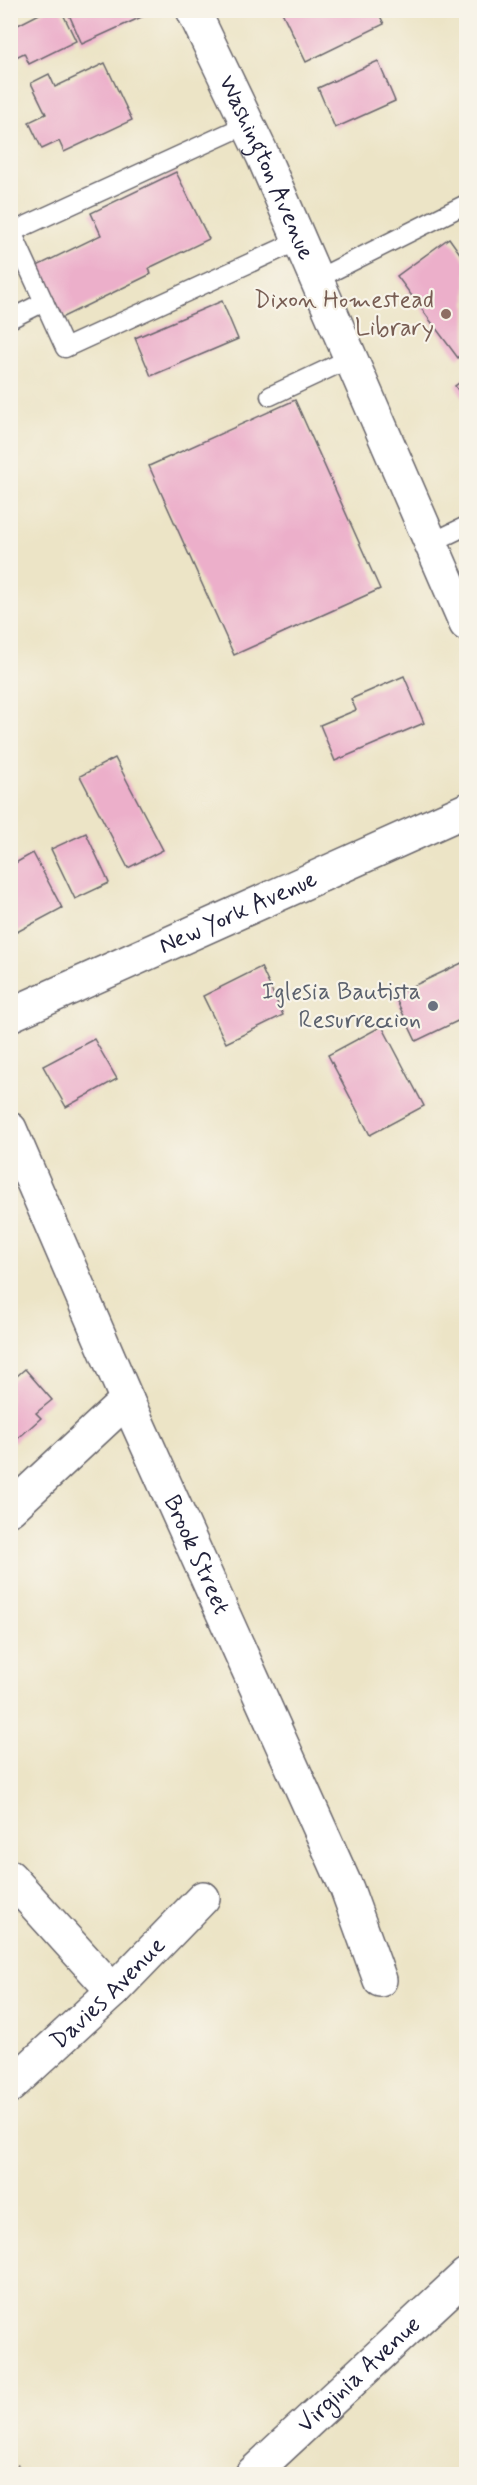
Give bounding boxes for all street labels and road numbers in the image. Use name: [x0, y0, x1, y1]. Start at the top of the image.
street label: Washington Avenue: [211, 70, 322, 265]
street label: New York Avenue: [154, 863, 322, 962]
street label: Brook Street: [156, 1490, 237, 1620]
street label: Davies Avenue: [44, 1930, 172, 2056]
street label: Virginia Avenue: [290, 2309, 427, 2440]

